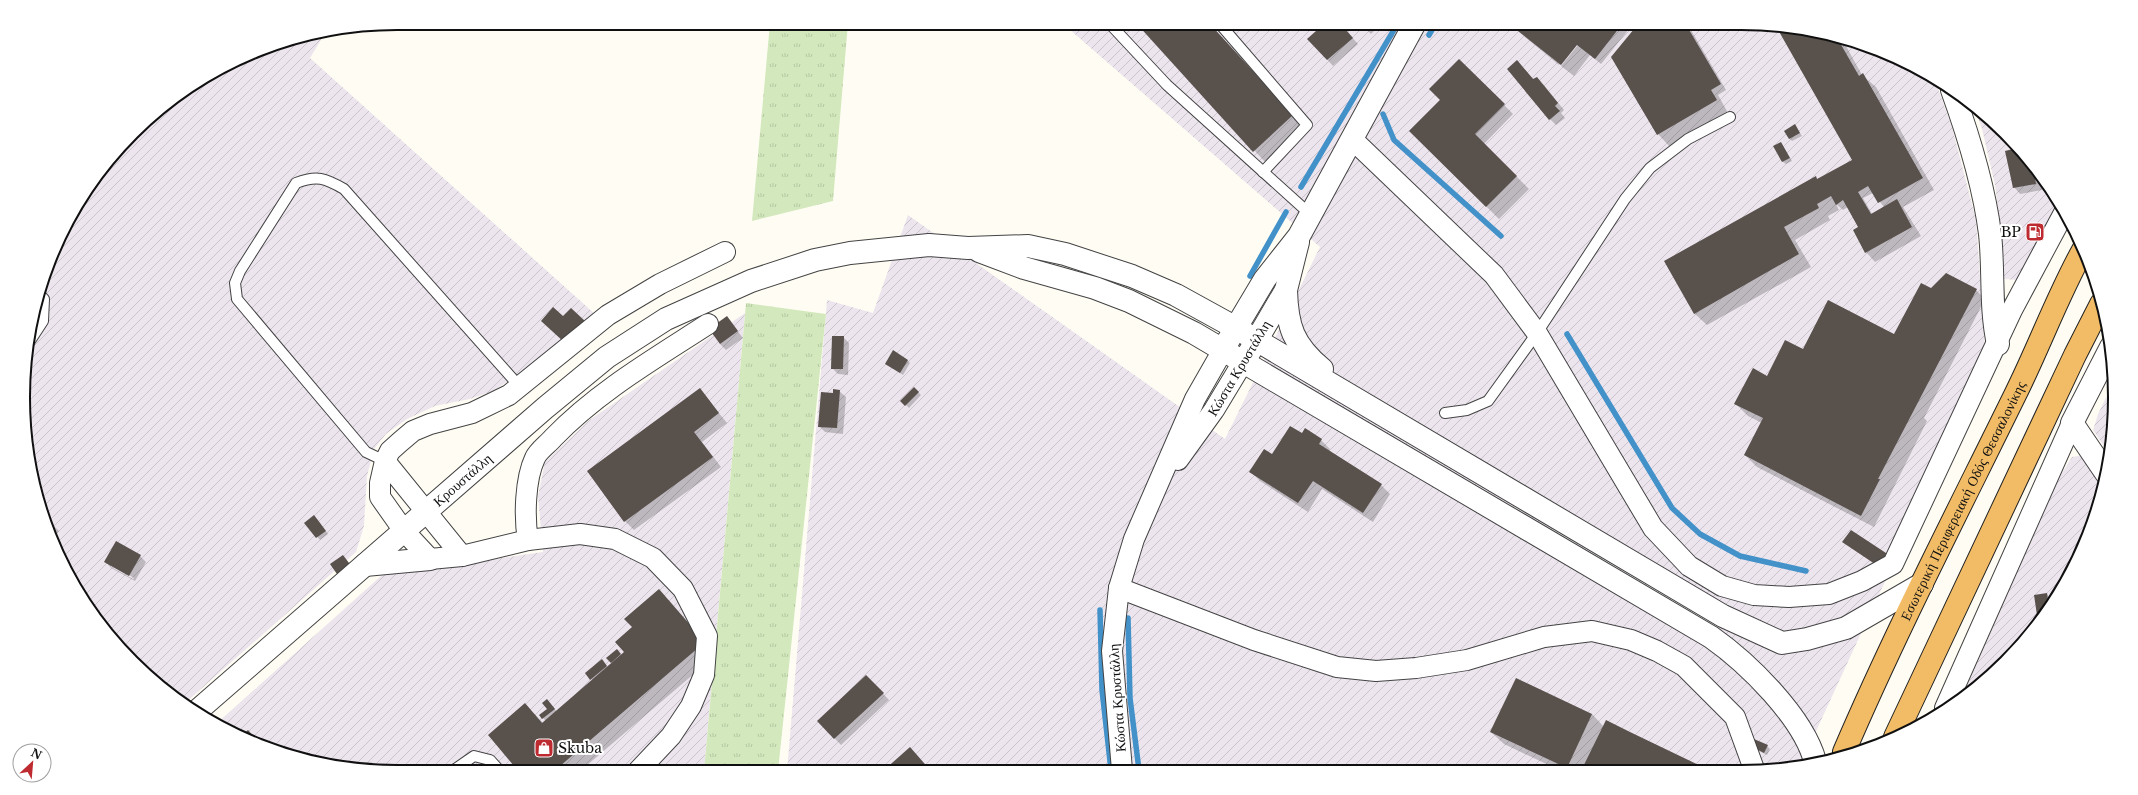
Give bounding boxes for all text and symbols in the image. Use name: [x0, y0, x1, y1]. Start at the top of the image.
fuel station icon: BP: [2024, 221, 2046, 243]
place label: BP: [2001, 223, 2021, 241]
street label: Κώστα Κρυστάλλη: [1203, 317, 1275, 419]
street label: Εσωτερική Περιφερειακή Οδός Θεσσαλονίκης: [1896, 378, 2030, 623]
street label: Κρουστάλλη: [429, 449, 496, 510]
street label: Κώστα Κρυστάλλη: [1104, 643, 1130, 753]
shop icon: Skuba: [533, 737, 555, 759]
place label: Skuba: [558, 739, 602, 757]
north arrow: [12, 743, 52, 783]
text: N: [29, 745, 45, 763]

